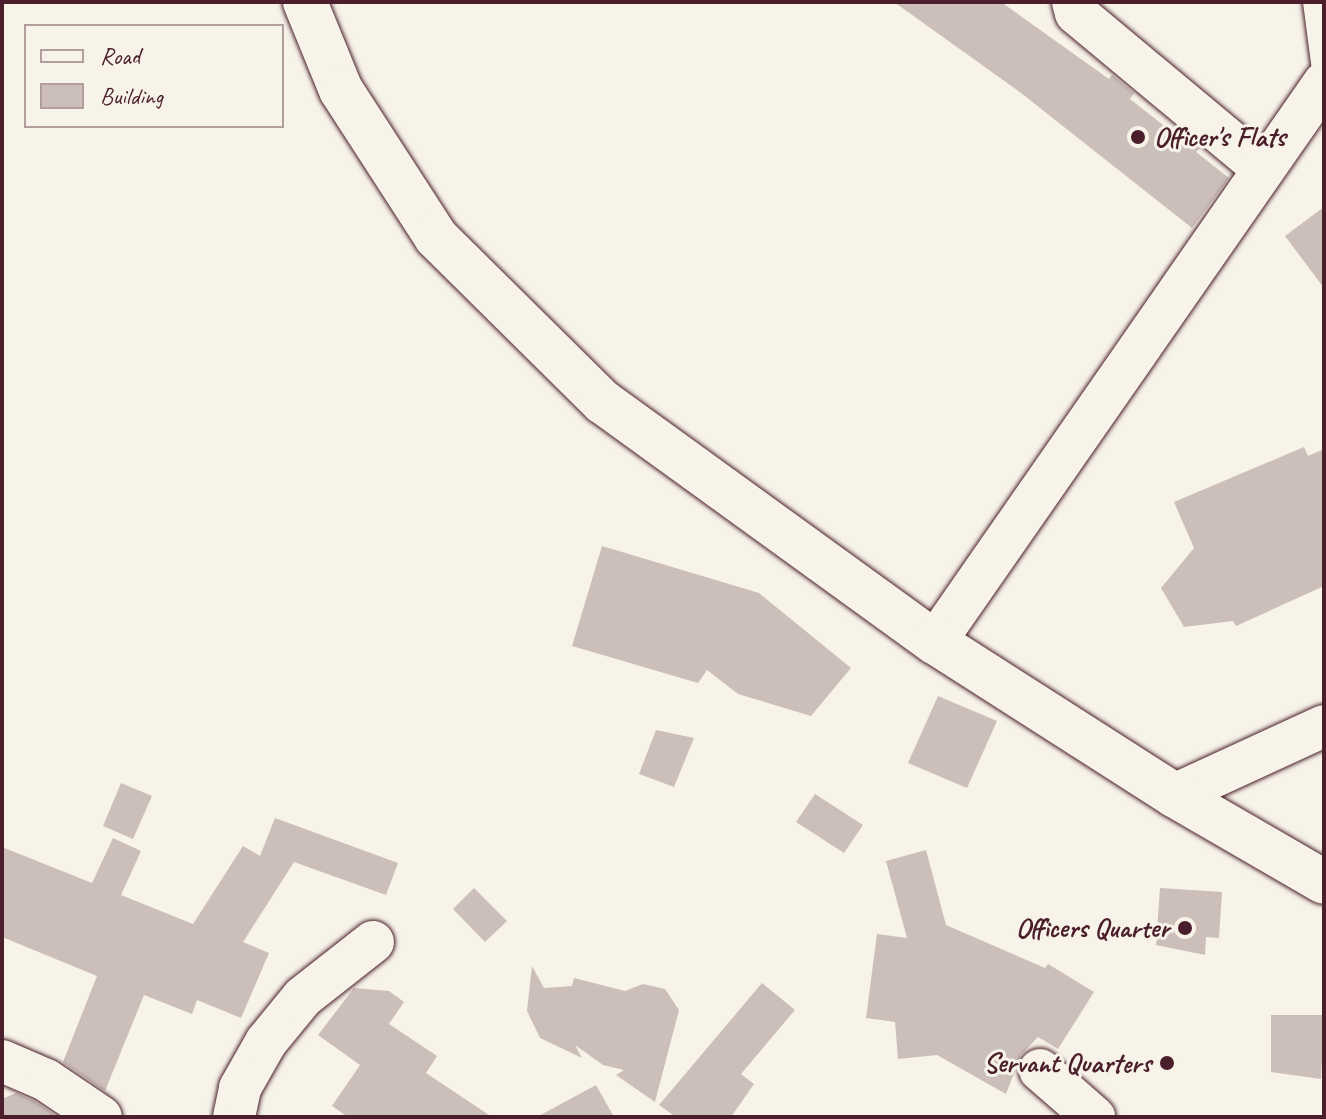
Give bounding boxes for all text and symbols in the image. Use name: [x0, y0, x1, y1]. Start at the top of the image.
legend: [24, 24, 284, 128]
text: Road: [100, 41, 140, 71]
text: Building: [100, 81, 163, 111]
place label: Officer's Flats: [1154, 120, 1286, 154]
marker: Officer's Flats: [1129, 128, 1147, 146]
place label: Officers Quarter: [1016, 911, 1169, 945]
marker: Officers Quarter: [1176, 919, 1194, 937]
place label: Servant Quarters: [984, 1046, 1151, 1080]
marker: Servant Quarters: [1158, 1054, 1176, 1072]

